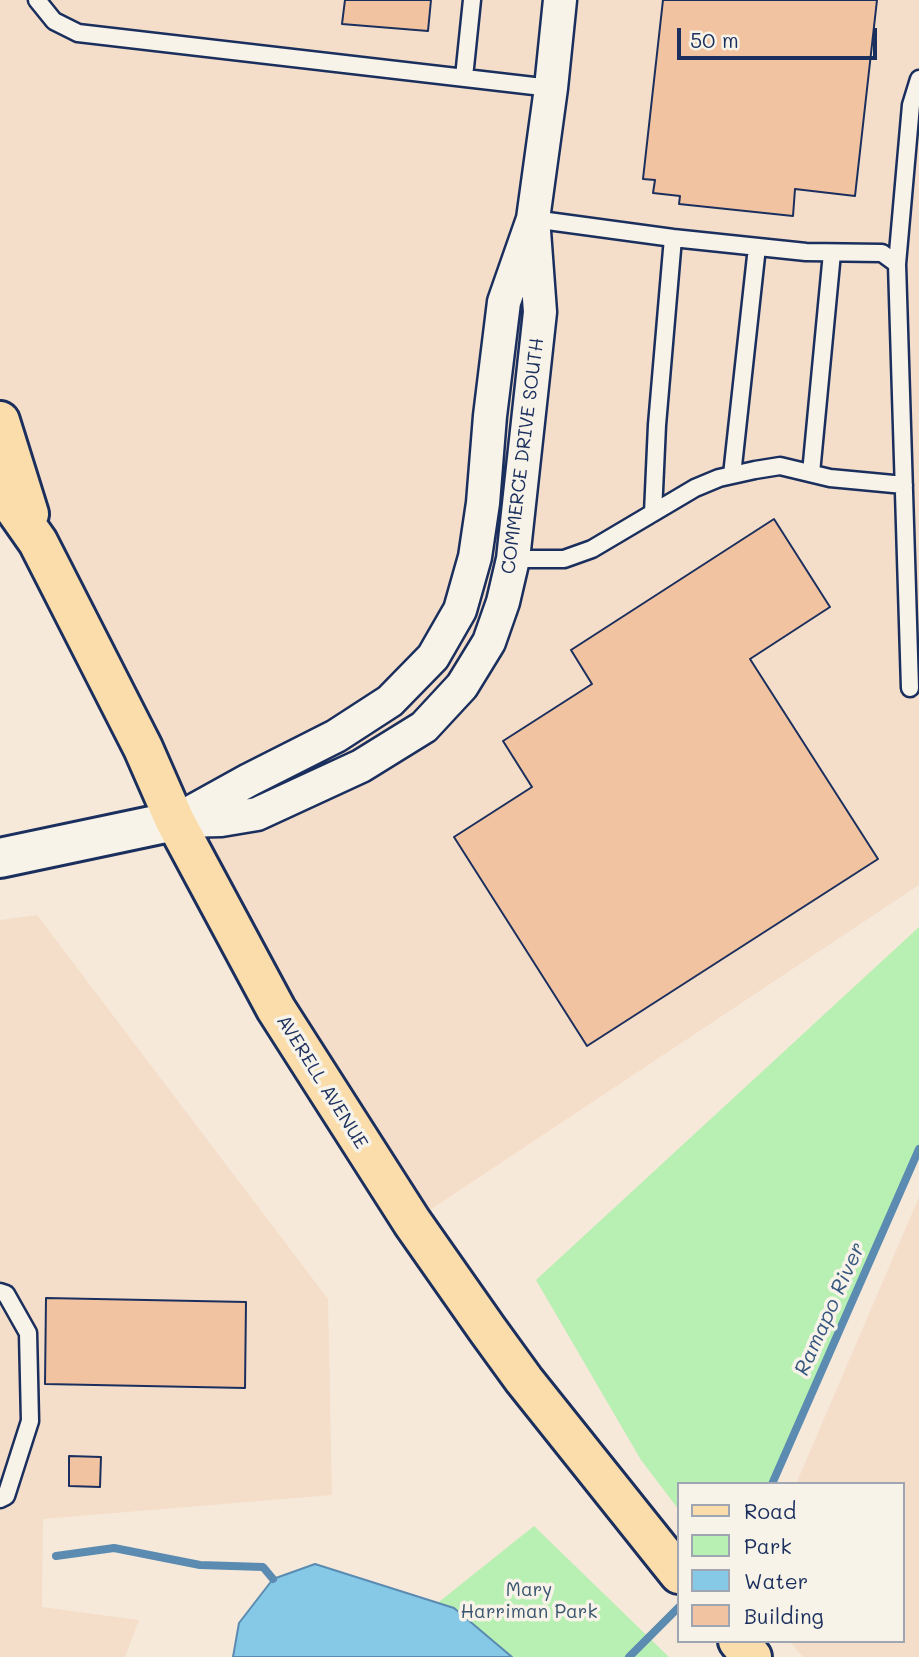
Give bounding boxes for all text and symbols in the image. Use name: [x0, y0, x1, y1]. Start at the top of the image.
scale bar: [681, 14, 880, 58]
text: 50 m: [690, 26, 739, 53]
street label: COMMERCE DRIVE SOUTH: [497, 337, 549, 575]
street label: AVERELL AVENUE: [272, 1011, 372, 1153]
water label: Ramapo River: [789, 1239, 871, 1379]
legend: [678, 1482, 905, 1643]
text: Road: [744, 1497, 796, 1524]
text: Park: [744, 1532, 792, 1559]
text: Water: [744, 1567, 808, 1594]
park label: Mary Harriman Park: [461, 1579, 597, 1623]
text: Building: [744, 1602, 824, 1629]

